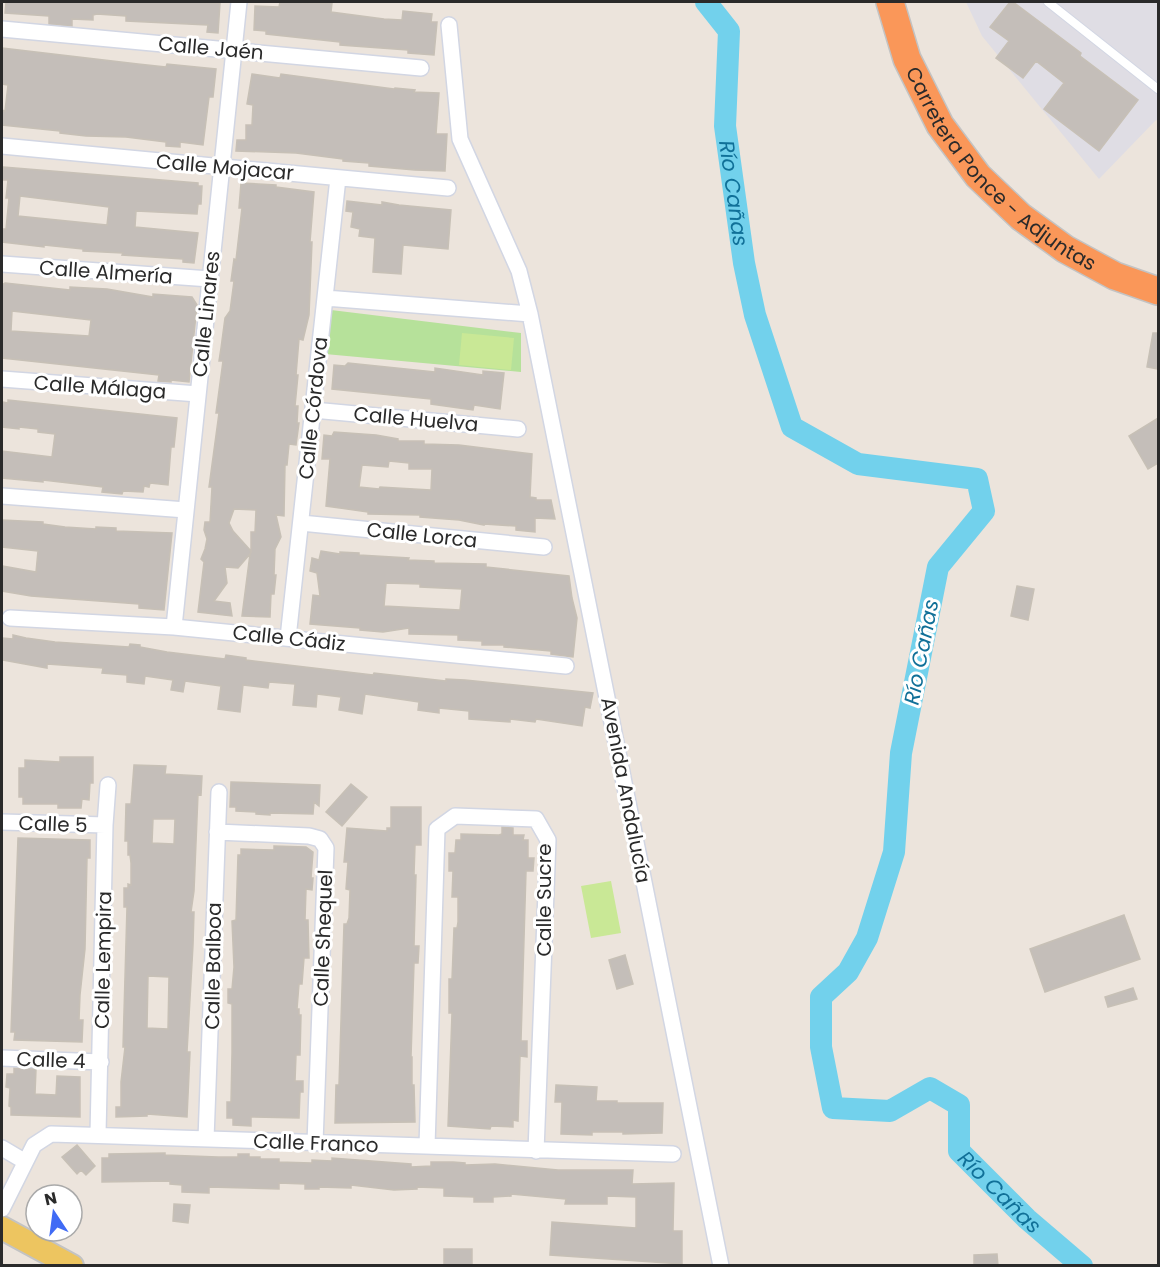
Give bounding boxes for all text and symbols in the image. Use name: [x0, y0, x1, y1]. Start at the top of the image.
street label: Calle Jaén: [157, 29, 265, 67]
street label: Carretera Ponce - Adjuntas: [899, 62, 1101, 277]
water label: Río Cañas: [713, 138, 756, 248]
street label: Calle Mojacar: [155, 147, 295, 187]
street label: Calle Linares: [185, 250, 227, 378]
street label: Calle Almería: [38, 253, 174, 291]
street label: Calle Córdova: [292, 335, 334, 481]
street label: Calle Málaga: [33, 368, 167, 406]
street label: Calle Huelva: [352, 400, 480, 438]
street label: Calle Lorca: [365, 515, 479, 555]
water label: Río Cañas: [897, 597, 945, 707]
street label: Calle Cádiz: [231, 618, 347, 658]
street label: Avenida Andalucía: [594, 695, 658, 885]
street label: Calle 5: [18, 809, 88, 839]
street label: Calle Sucre: [530, 843, 558, 957]
street label: Calle Shequel: [307, 869, 339, 1007]
street label: Calle Lempira: [88, 891, 118, 1029]
street label: Calle Balboa: [198, 902, 228, 1030]
street label: Calle 4: [16, 1045, 86, 1075]
street label: Calle Franco: [253, 1127, 379, 1159]
water label: Río Cañas: [952, 1144, 1048, 1240]
north arrow: [24, 1183, 84, 1243]
text: N: [42, 1186, 59, 1211]

